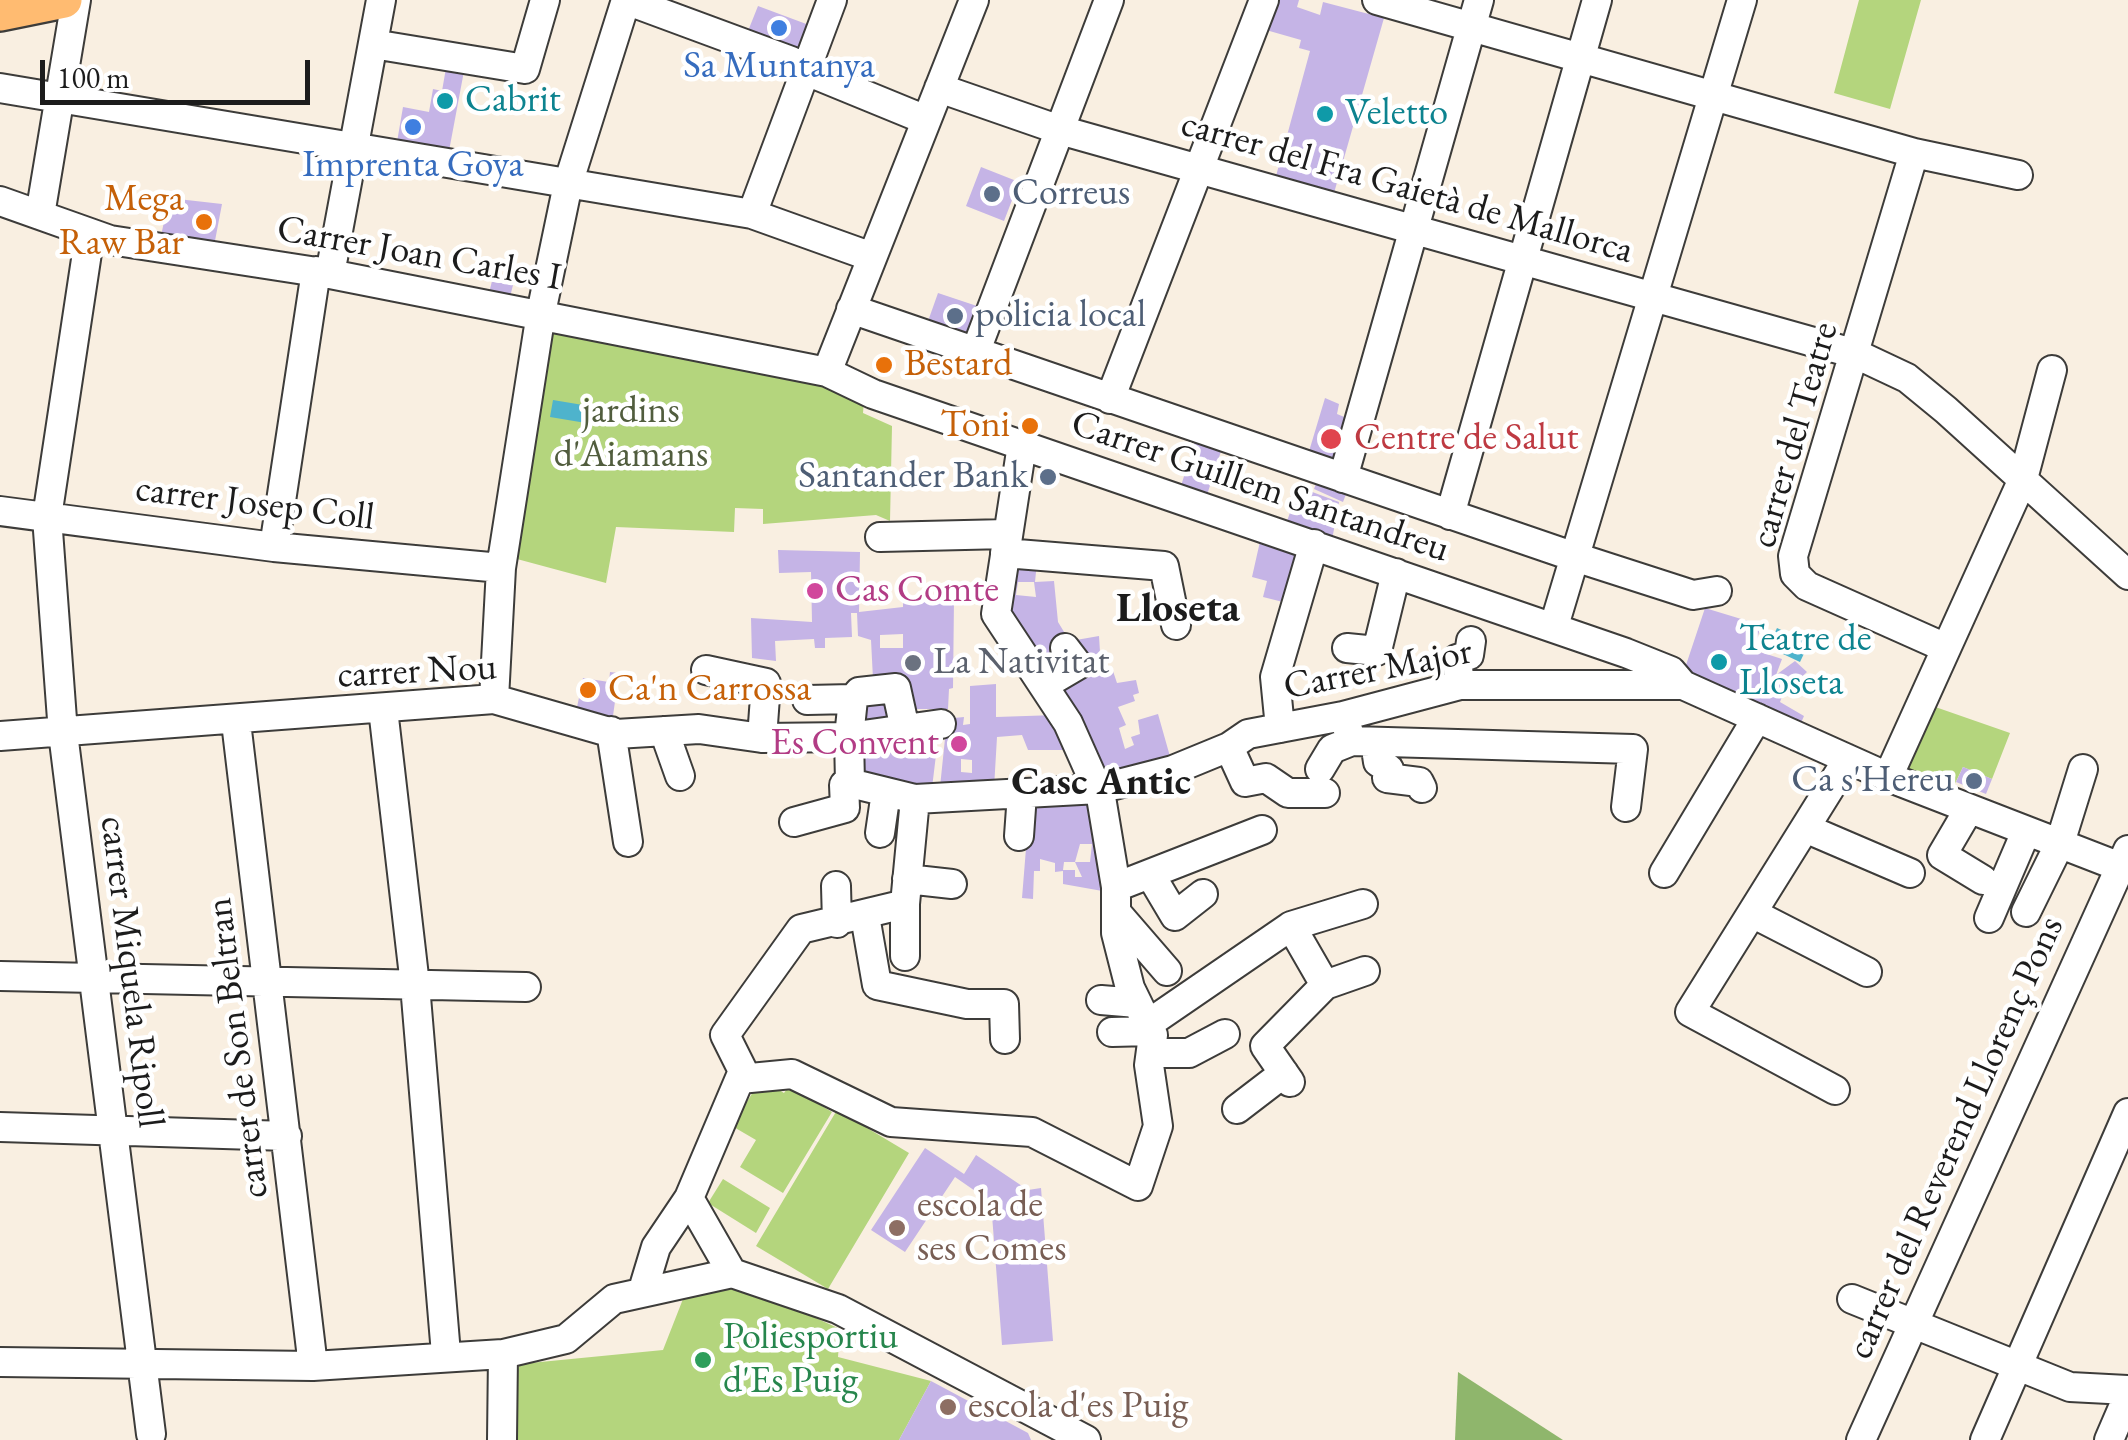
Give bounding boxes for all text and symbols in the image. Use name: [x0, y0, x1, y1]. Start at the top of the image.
marker: Sa Muntanya: [768, 17, 790, 39]
scale bar: [45, 40, 315, 102]
place label: Sa Muntanya: [683, 44, 875, 90]
text: 100 m: [57, 58, 130, 97]
place label: Cabrit: [465, 78, 561, 124]
marker: Cabrit: [434, 90, 456, 112]
place label: Veletto: [1345, 91, 1448, 137]
street label: carrer del Fra Gaietà de Mallorca: [1176, 102, 1638, 274]
marker: Veletto: [1314, 103, 1336, 125]
marker: Imprenta Goya: [402, 116, 424, 138]
place label: Imprenta Goya: [302, 143, 524, 189]
place label: Correus: [1012, 171, 1130, 217]
place label: Mega Raw Bar: [59, 177, 184, 266]
marker: Correus: [981, 183, 1003, 205]
street label: Carrer Joan Carles I: [273, 207, 565, 301]
marker: Mega Raw Bar: [193, 211, 215, 233]
place label: policia local: [975, 293, 1146, 339]
marker: policia local: [944, 305, 966, 327]
street label: carrer del Teatre: [1741, 317, 1849, 553]
place label: Bestard: [904, 342, 1012, 388]
marker: Bestard: [873, 354, 895, 376]
park label: jardins d'Aiamans: [554, 389, 708, 478]
street label: Carrer Guillem Santandreu: [1065, 401, 1455, 573]
place label: Toni: [940, 403, 1010, 449]
marker: Toni: [1019, 415, 1041, 437]
place label: Centre de Salut: [1354, 416, 1578, 462]
marker: Centre de Salut: [1318, 426, 1344, 452]
place label: Santander Bank: [798, 454, 1028, 500]
marker: Santander Bank: [1037, 466, 1059, 488]
street label: carrer Josep Coll: [133, 467, 377, 541]
place label: Cas Comte: [835, 568, 999, 614]
marker: Cas Comte: [804, 580, 826, 602]
district label: Lloseta: [1116, 585, 1240, 635]
place label: Teatre de Lloseta: [1739, 617, 1872, 706]
street label: Carrer Major: [1280, 629, 1476, 711]
place label: La Nativitat: [933, 640, 1109, 686]
street label: carrer Nou: [336, 645, 498, 699]
marker: Teatre de Lloseta: [1708, 651, 1730, 673]
marker: La Nativitat: [902, 652, 924, 674]
place label: Ca'n Carrossa: [608, 667, 811, 713]
marker: Ca'n Carrossa: [577, 679, 599, 701]
place label: Es Convent: [770, 721, 939, 767]
marker: Es Convent: [948, 733, 970, 755]
place label: Ca s'Hereu: [1791, 758, 1954, 804]
district label: Casc Antic: [1011, 759, 1191, 807]
marker: Ca s'Hereu: [1963, 770, 1985, 792]
street label: carrer Miquela Ripoll: [89, 814, 173, 1130]
street label: carrer de Son Beltran: [197, 895, 279, 1201]
street label: carrer del Reverend Llorenç Pons: [1838, 910, 2074, 1366]
place label: escola de ses Comes: [917, 1183, 1066, 1272]
marker: escola de ses Comes: [886, 1217, 908, 1239]
place label: Poliesportiu d'Es Puig: [723, 1315, 898, 1405]
marker: Poliesportiu d'Es Puig: [692, 1349, 714, 1371]
place label: escola d'es Puig: [968, 1384, 1188, 1430]
marker: escola d'es Puig: [937, 1396, 959, 1418]

